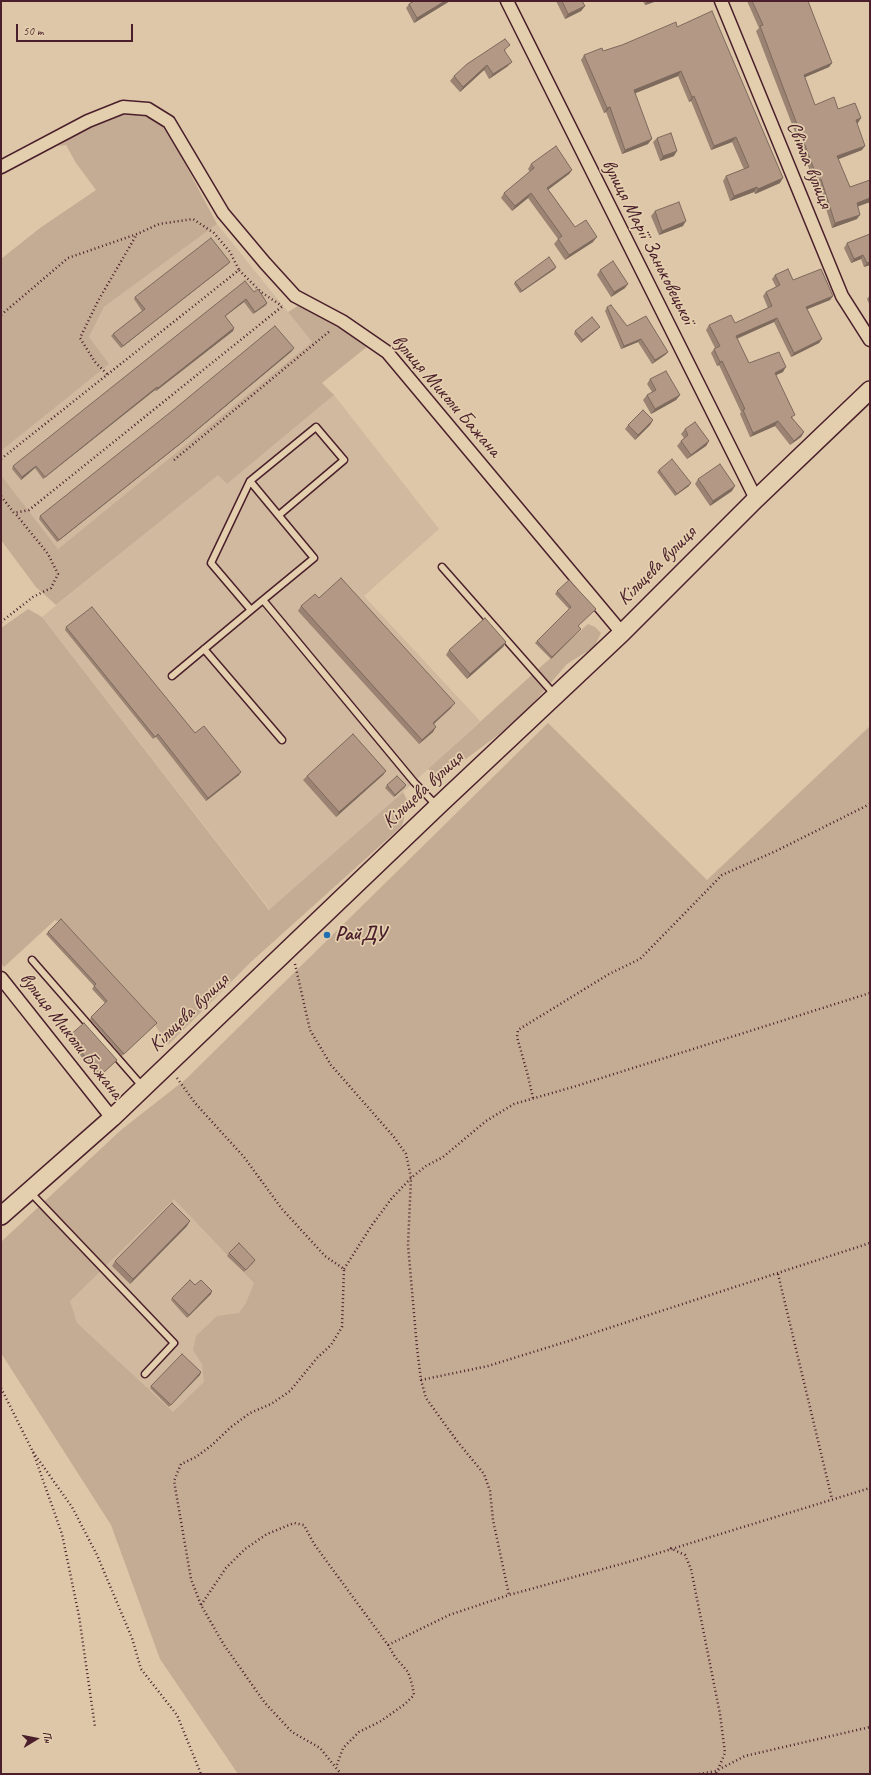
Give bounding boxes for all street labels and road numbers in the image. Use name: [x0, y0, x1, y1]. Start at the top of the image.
street label: Світла вулиця: [781, 118, 837, 212]
street label: вулиця Марії Заньковецької: [596, 155, 700, 329]
street label: вулиця Миколи Бажана: [386, 330, 506, 462]
street label: Кільцева вулиця: [612, 521, 702, 611]
street label: Кільцева вулиця: [377, 746, 469, 834]
street label: вулиця Миколи Бажана: [14, 968, 128, 1104]
street label: Кільцева вулиця: [144, 969, 234, 1057]

